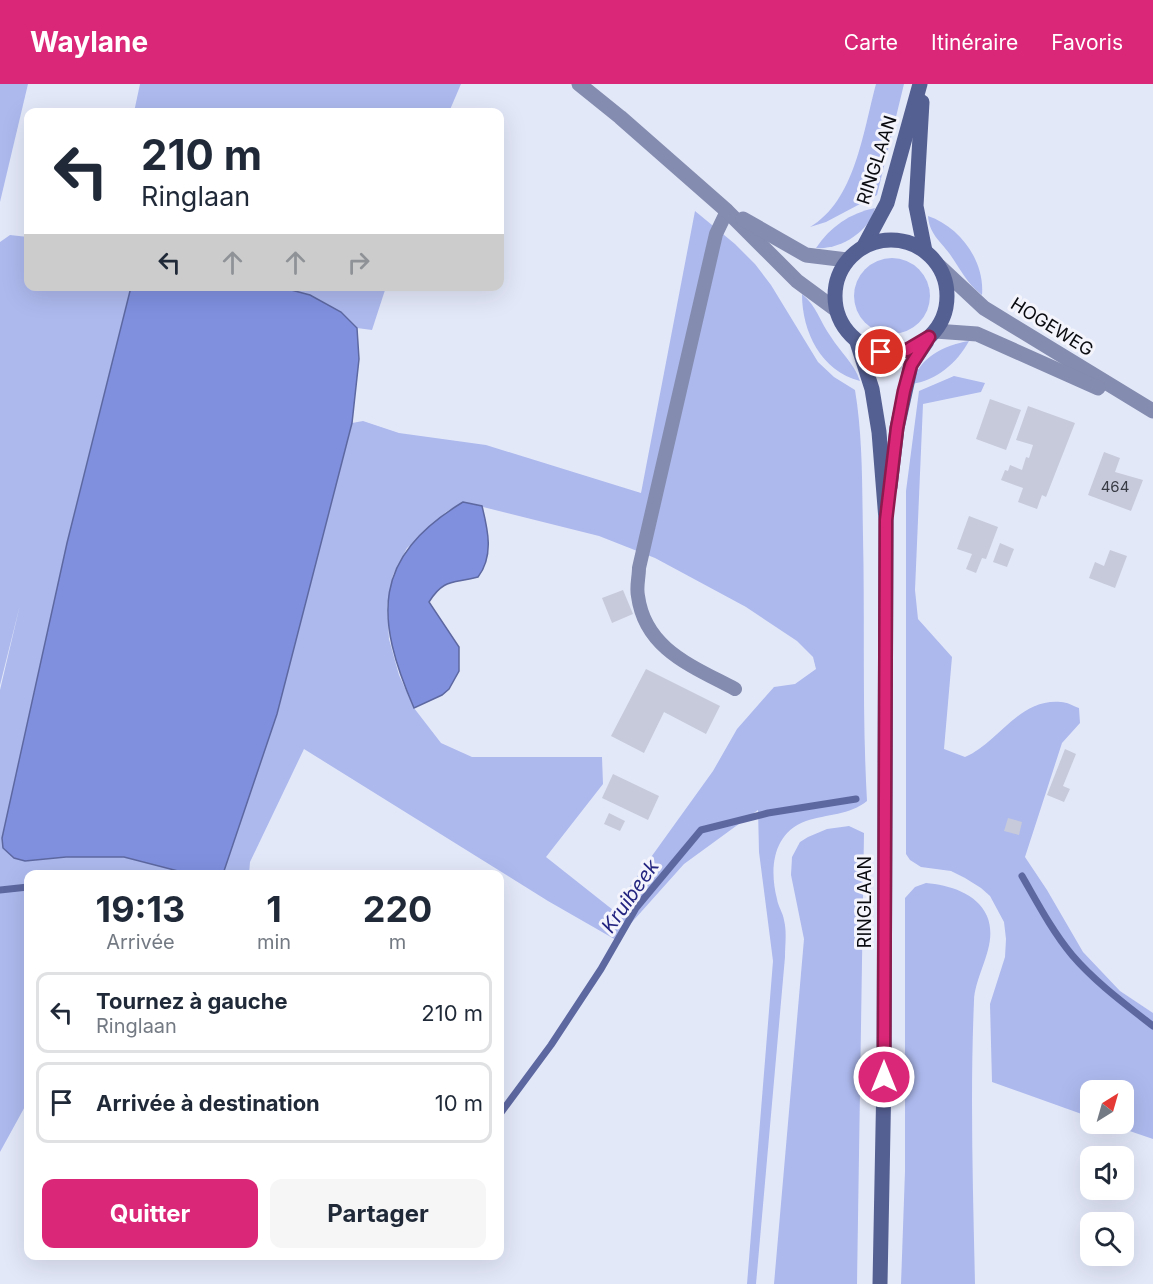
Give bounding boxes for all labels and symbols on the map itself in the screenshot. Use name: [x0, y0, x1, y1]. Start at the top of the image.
street label: RINGLAAN: [852, 113, 901, 207]
street label: HOGEWEG: [1007, 293, 1097, 360]
pin: [855, 326, 906, 377]
house number: 464: [1101, 477, 1129, 496]
water label: Kruibeek: [596, 854, 664, 937]
street label: RINGLAAN: [854, 856, 875, 948]
position arrow: [852, 1045, 916, 1109]
north arrow: [1080, 1080, 1134, 1134]

